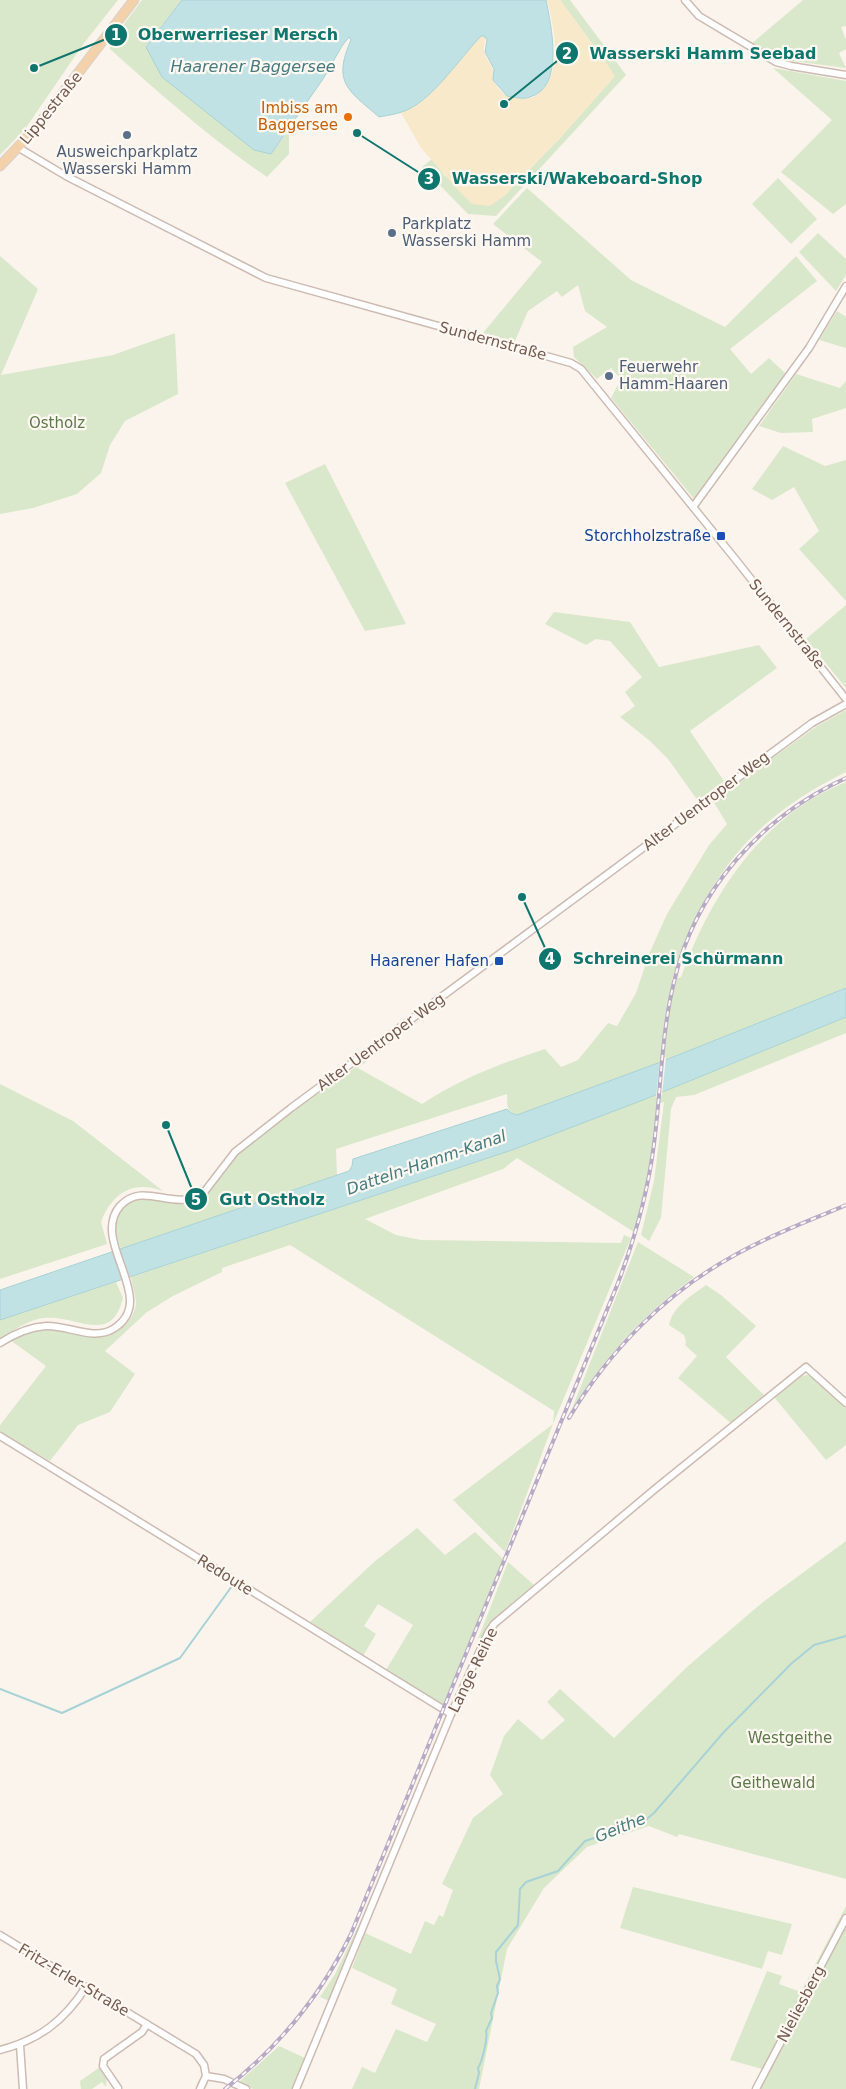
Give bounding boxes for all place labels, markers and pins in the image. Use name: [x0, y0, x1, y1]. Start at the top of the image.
callout: Oberwerrieser Mersch: [103, 19, 349, 50]
callout: Wasserski Hamm Seebad: [555, 38, 827, 69]
place label: Imbiss am Baggersee: [258, 99, 338, 134]
marker: Imbiss am Baggersee: [342, 111, 354, 123]
marker: Ausweichparkplatz Wasserski Hamm: [121, 129, 133, 141]
place label: Ausweichparkplatz Wasserski Hamm: [56, 143, 198, 178]
callout: Wasserski/Wakeboard-Shop: [416, 163, 712, 194]
place label: Parkplatz Wasserski Hamm: [402, 215, 531, 250]
marker: Parkplatz Wasserski Hamm: [386, 227, 398, 239]
place label: Feuerwehr Hamm-Haaren: [619, 358, 728, 393]
marker: Feuerwehr Hamm-Haaren: [603, 370, 615, 382]
place label: Storchholzstraße: [584, 527, 711, 545]
marker: Storchholzstraße: [715, 530, 727, 542]
callout: Schreinerei Schürmann: [538, 943, 793, 974]
place label: Haarener Hafen: [370, 952, 489, 970]
marker: Haarener Hafen: [493, 955, 505, 967]
callout: Gut Ostholz: [184, 1184, 334, 1215]

